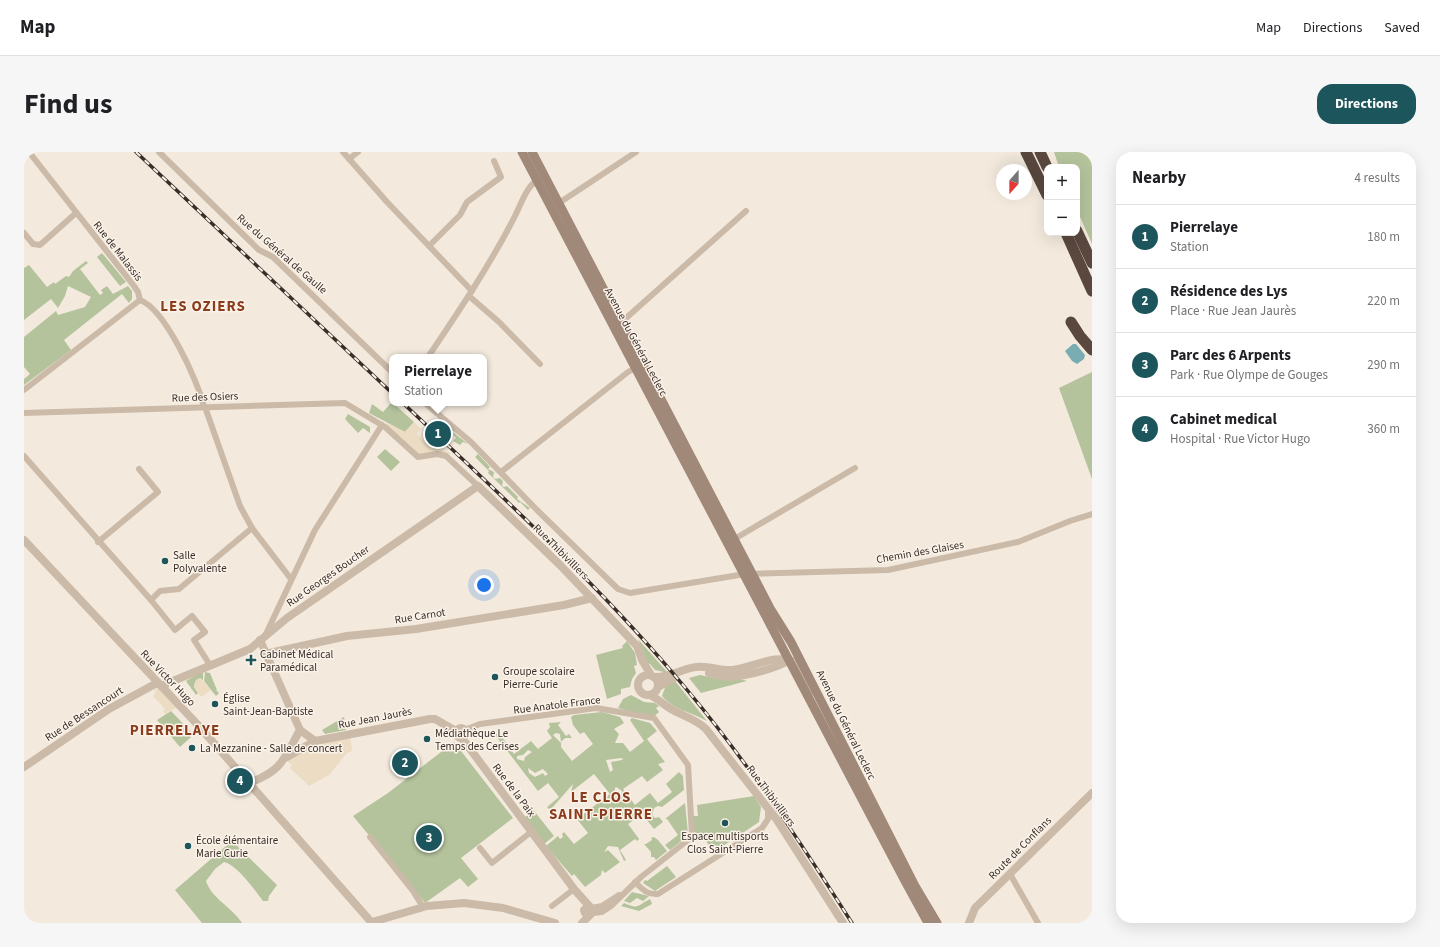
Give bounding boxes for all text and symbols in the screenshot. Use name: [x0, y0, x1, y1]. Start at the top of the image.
text: Map: [20, 14, 55, 41]
text: Map: [1256, 18, 1281, 38]
text: Directions: [1303, 18, 1362, 38]
text: Saved: [1384, 18, 1420, 38]
text: Find us: [24, 84, 112, 124]
button: Directions: [1317, 84, 1416, 124]
north arrow: [996, 164, 1032, 200]
map controls: [1044, 164, 1080, 236]
button: +: [1044, 164, 1080, 200]
text: Nearby: [1132, 166, 1186, 190]
text: 4 results: [1355, 169, 1400, 187]
button: −: [1044, 200, 1080, 236]
street label: Rue du Général de Gaulle: [234, 211, 331, 298]
text: Pierrelaye: [1170, 217, 1238, 238]
street label: Rue de Malassis: [90, 218, 146, 284]
text: 1: [1142, 228, 1148, 246]
text: 180 m: [1367, 228, 1400, 246]
text: Station: [1170, 238, 1209, 256]
text: Résidence des Lys: [1170, 281, 1287, 302]
street label: Avenue du Général Leclerc: [601, 285, 671, 399]
text: 2: [1142, 292, 1148, 310]
text: 220 m: [1367, 292, 1400, 310]
district label: LES OZIERS: [160, 296, 246, 317]
text: Place · Rue Jean Jaurès: [1170, 302, 1296, 320]
text: Parc des 6 Arpents: [1170, 345, 1291, 366]
popup: [389, 354, 487, 406]
text: 3: [1142, 356, 1148, 374]
text: 290 m: [1367, 356, 1400, 374]
text: Pierrelaye: [404, 361, 472, 382]
text: Park · Rue Olympe de Gouges: [1170, 366, 1328, 384]
text: Station: [404, 382, 443, 400]
street label: Rue des Osiers: [171, 388, 239, 406]
text: Cabinet medical: [1170, 409, 1277, 430]
pin: 1: [425, 419, 451, 449]
text: 4: [1142, 420, 1148, 438]
text: 360 m: [1367, 420, 1400, 438]
text: Hospital · Rue Victor Hugo: [1170, 430, 1310, 448]
street label: Rue Thibivilliers: [530, 521, 592, 583]
street label: Chemin des Glaises: [875, 537, 965, 567]
street label: Rue Georges Boucher: [283, 542, 373, 610]
place label: Salle Polyvalente: [173, 548, 227, 576]
marker: Salle Polyvalente: [160, 556, 170, 566]
your location: [474, 575, 494, 595]
street label: Rue Carnot: [394, 605, 447, 627]
street label: Rue Victor Hugo: [137, 646, 199, 710]
place label: Cabinet Médical Paramédical: [260, 647, 334, 675]
marker: Cabinet Médical Paramédical: [245, 654, 257, 666]
place label: Groupe scolaire Pierre-Curie: [503, 664, 575, 692]
street label: Avenue du Général Leclerc: [813, 667, 879, 783]
marker: Groupe scolaire Pierre-Curie: [490, 672, 500, 682]
street label: Rue de Bessancourt: [42, 683, 126, 745]
place label: Église Saint-Jean-Baptiste: [223, 691, 314, 719]
street label: Rue Anatole France: [512, 692, 602, 718]
marker: Église Saint-Jean-Baptiste: [210, 699, 220, 709]
street label: Rue Jean Jaurès: [337, 703, 414, 732]
district label: PIERRELAYE: [130, 720, 220, 741]
place label: Médiathèque Le Temps des Cerises: [435, 726, 519, 754]
marker: Médiathèque Le Temps des Cerises: [422, 734, 432, 744]
place label: La Mezzanine - Salle de concert: [200, 741, 342, 756]
marker: La Mezzanine - Salle de concert: [187, 743, 197, 753]
pin: 2: [392, 748, 418, 778]
street label: Rue de la Paix: [489, 760, 539, 820]
street label: Rue Thibivilliers: [743, 762, 799, 830]
pin: 4: [227, 766, 253, 796]
district label: LE CLOS SAINT-PIERRE: [549, 787, 653, 825]
street label: Route de Conflans: [985, 813, 1055, 883]
marker: Espace multisports Clos Saint-Pierre: [720, 818, 730, 828]
pin: 3: [416, 823, 442, 853]
place label: Espace multisports Clos Saint-Pierre: [681, 829, 769, 857]
place label: École élémentaire Marie Curie: [196, 833, 279, 861]
marker: École élémentaire Marie Curie: [183, 841, 193, 851]

